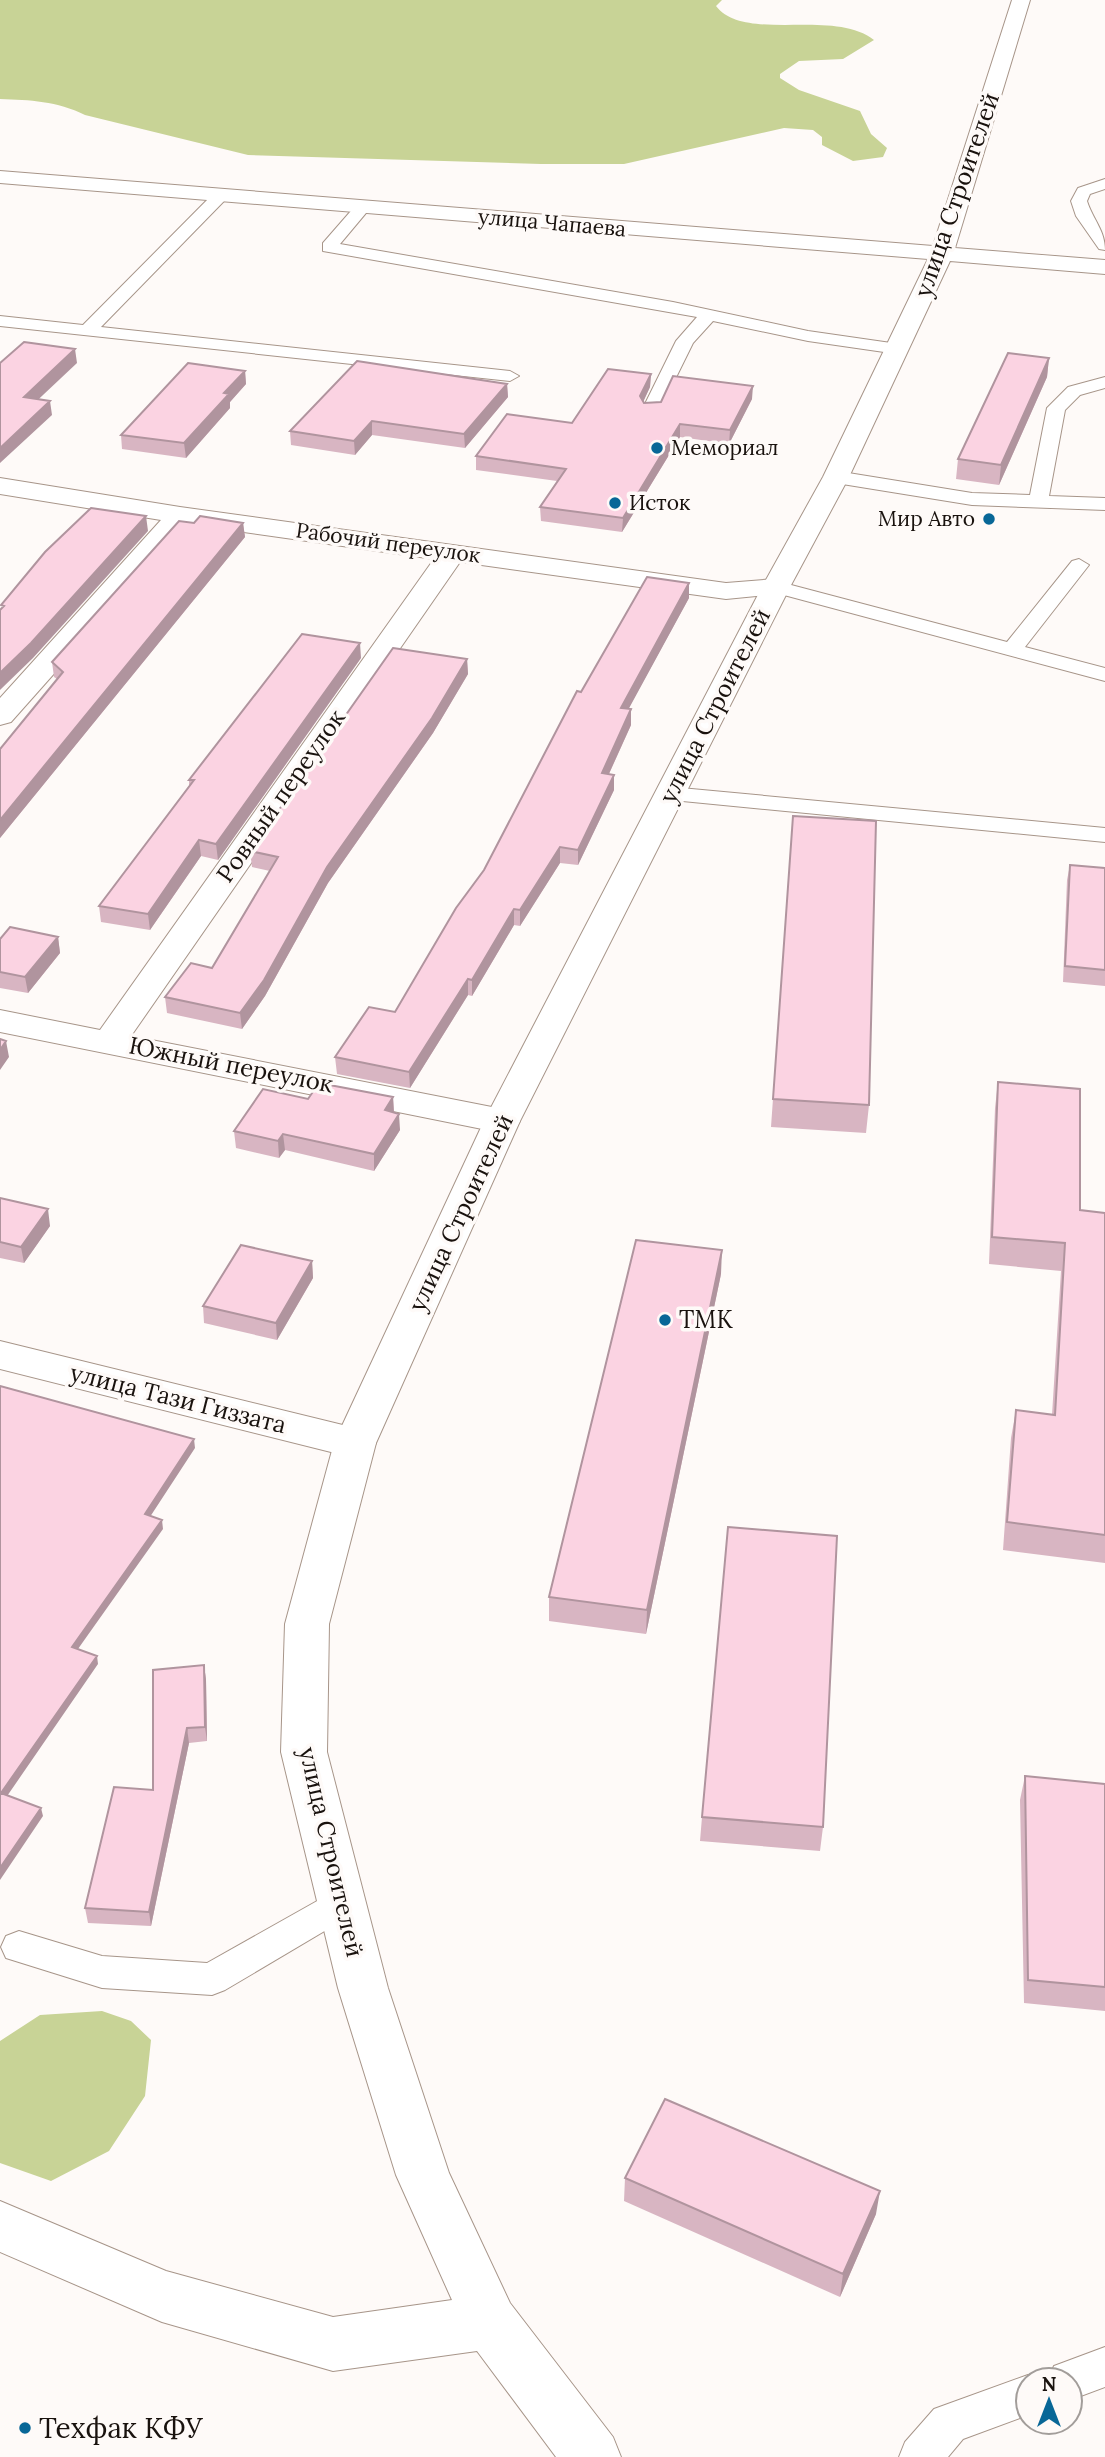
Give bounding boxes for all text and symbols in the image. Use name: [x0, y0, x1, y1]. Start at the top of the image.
street label: улица Строителей: [907, 88, 1006, 301]
street label: улица Чапаева: [477, 203, 627, 242]
place label: Мемориал: [671, 434, 778, 461]
marker: Мемориал: [649, 440, 665, 456]
place label: Исток: [629, 489, 691, 516]
marker: Исток: [607, 495, 623, 511]
place label: Мир Авто: [878, 505, 975, 532]
marker: Мир Авто: [981, 511, 997, 527]
street label: Рабочий переулок: [294, 516, 483, 569]
street label: улица Строителей: [652, 603, 777, 808]
street label: Ровный переулок: [209, 703, 352, 888]
street label: Южный переулок: [126, 1030, 336, 1100]
street label: улица Строителей: [401, 1109, 520, 1317]
place label: ТМК: [679, 1304, 733, 1335]
marker: ТМК: [657, 1312, 673, 1328]
street label: улица Тази Гиззата: [67, 1357, 289, 1440]
street label: улица Строителей: [292, 1744, 371, 1960]
north arrow: [1014, 2366, 1084, 2436]
text: N: [1042, 2372, 1057, 2396]
place label: Техфак КФУ: [39, 2410, 204, 2446]
marker: Техфак КФУ: [17, 2420, 33, 2436]

